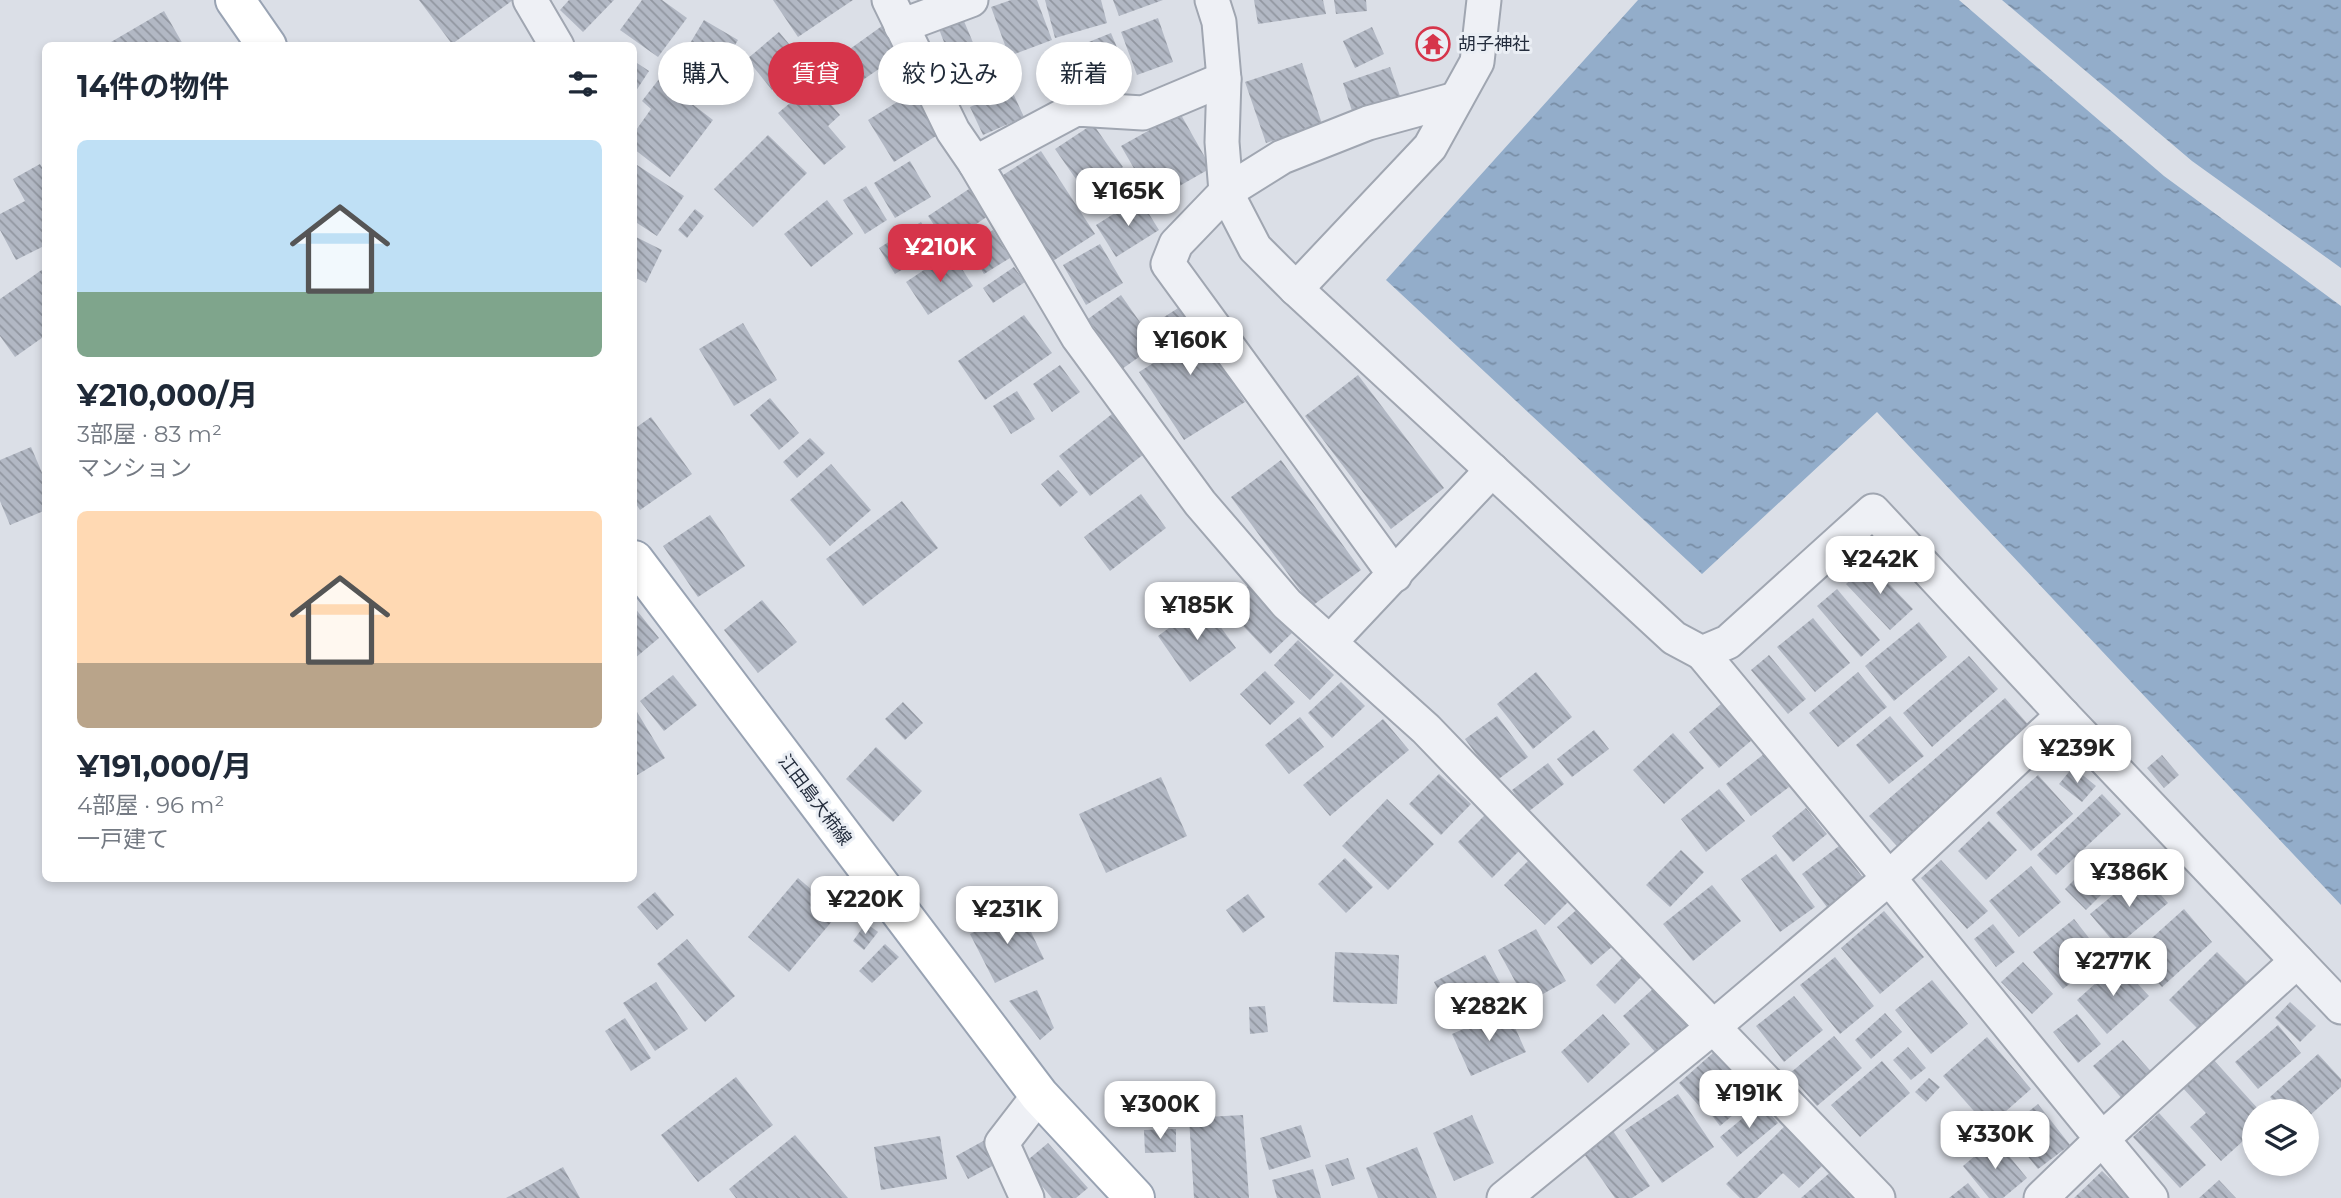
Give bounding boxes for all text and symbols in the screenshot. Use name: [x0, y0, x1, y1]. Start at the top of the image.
temple icon: 胡子神社: [1414, 25, 1452, 63]
place label: 胡子神社: [1458, 33, 1530, 55]
chip: 購入: [658, 42, 754, 105]
chip: 賃貸: [768, 42, 864, 105]
chip: 絞り込み: [878, 42, 1022, 105]
chip: 新着: [1036, 42, 1132, 105]
icon: filters: [564, 65, 602, 103]
text: 14件の物件: [77, 68, 229, 105]
pin: ¥165K: [1079, 168, 1177, 228]
text: ¥165K: [1092, 177, 1164, 205]
icon: home: [277, 186, 403, 312]
pin: ¥210K: [891, 224, 989, 284]
text: ¥210K: [904, 233, 976, 261]
pin: ¥160K: [1141, 318, 1239, 377]
text: ¥160K: [1153, 326, 1227, 354]
text: ¥210,000/月: [77, 377, 258, 414]
text: 3部屋 · 83 m²: [77, 420, 222, 448]
text: マンション: [77, 454, 192, 482]
pin: ¥242K: [1831, 536, 1929, 596]
text: ¥242K: [1842, 545, 1918, 573]
icon: home: [277, 557, 403, 683]
pin: ¥185K: [1148, 582, 1246, 642]
text: ¥185K: [1161, 591, 1233, 619]
pin: ¥239K: [2028, 726, 2126, 785]
text: ¥239K: [2039, 734, 2115, 762]
text: ¥191,000/月: [77, 748, 252, 785]
street label: 江田島大柿線: [774, 750, 856, 850]
text: 4部屋 · 96 m²: [77, 791, 224, 819]
text: 一戸建て: [77, 825, 169, 853]
pin: ¥386K: [2080, 850, 2178, 909]
text: ¥386K: [2090, 858, 2168, 886]
pin: ¥220K: [816, 876, 914, 936]
text: ¥220K: [827, 885, 903, 913]
pin: ¥231K: [958, 886, 1056, 946]
text: ¥231K: [972, 895, 1042, 923]
pin: ¥277K: [2064, 939, 2162, 998]
text: ¥277K: [2075, 947, 2151, 975]
pin: ¥282K: [1440, 984, 1538, 1043]
text: ¥282K: [1451, 992, 1527, 1020]
pin: ¥191K: [1700, 1070, 1798, 1130]
text: ¥191K: [1715, 1079, 1783, 1107]
pin: ¥300K: [1111, 1082, 1209, 1141]
text: ¥300K: [1120, 1090, 1200, 1118]
map controls: [2242, 1099, 2319, 1176]
button: layers: [2242, 1099, 2319, 1176]
pin: ¥330K: [1946, 1112, 2044, 1171]
text: ¥330K: [1957, 1120, 2033, 1148]

